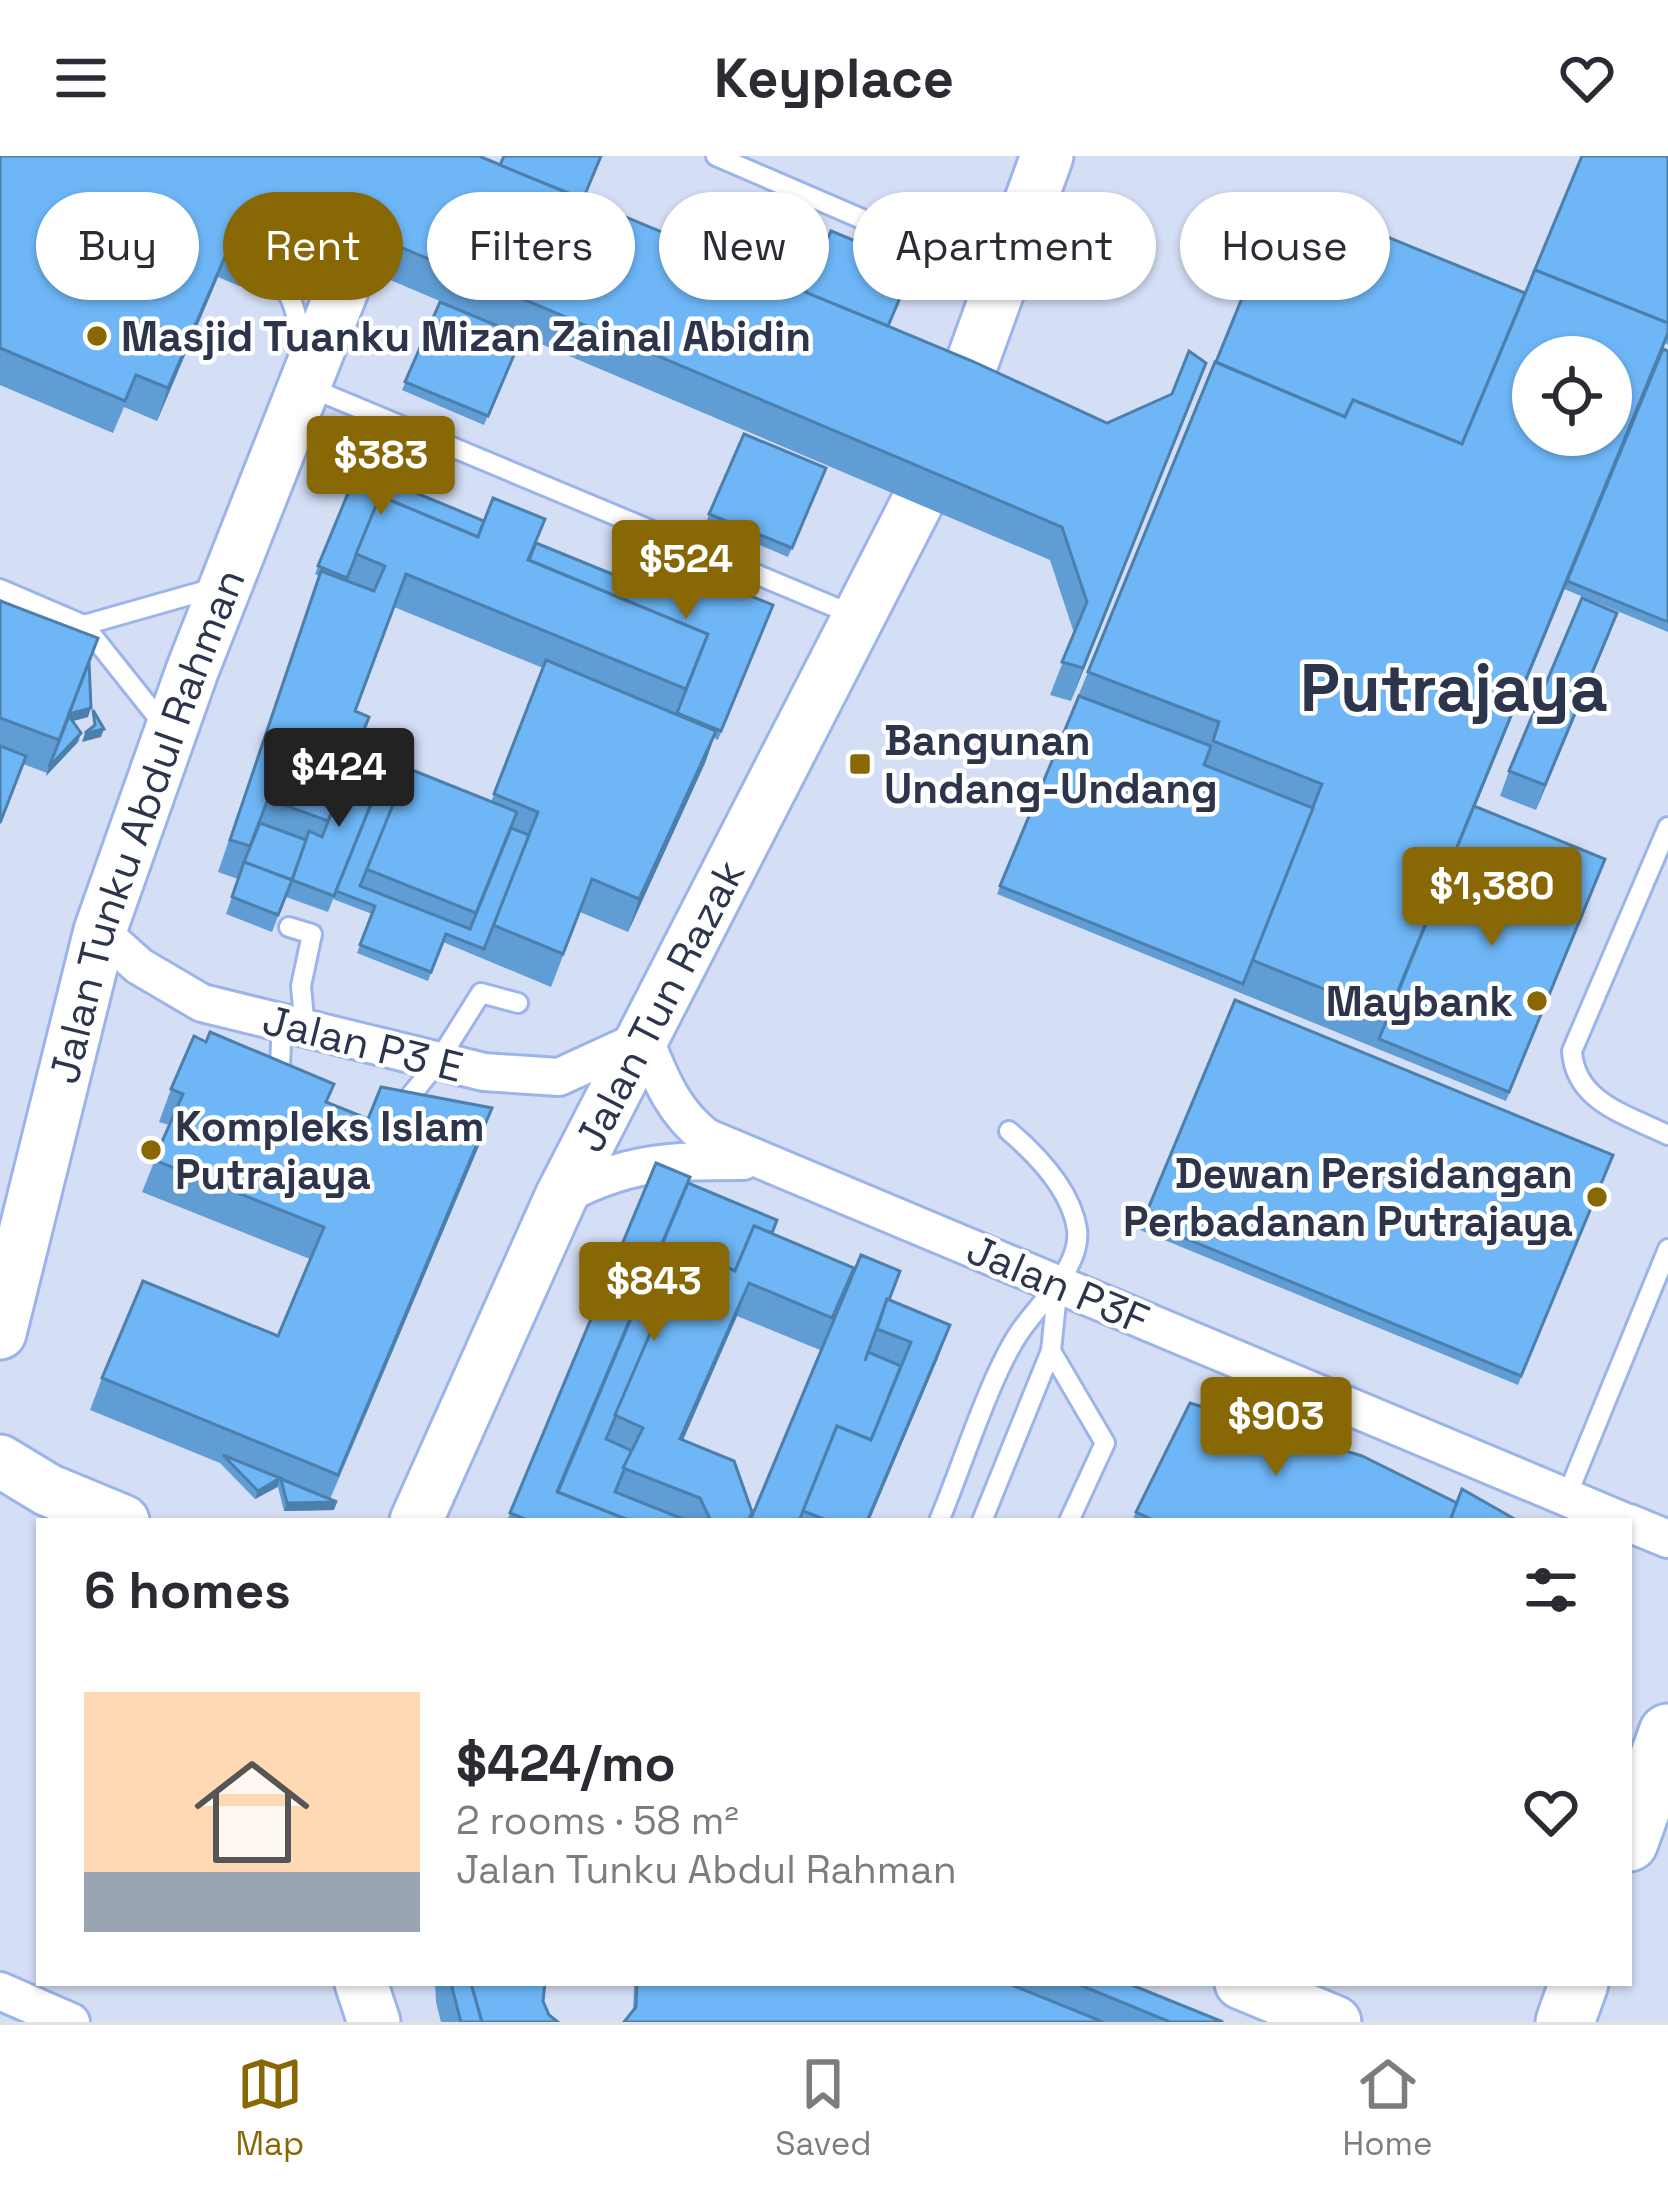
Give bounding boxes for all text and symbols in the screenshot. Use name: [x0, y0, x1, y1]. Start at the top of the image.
text: Keyplace: [714, 44, 954, 113]
icon: menu: [48, 45, 114, 111]
icon: heart: [1554, 45, 1620, 111]
chip: Buy: [36, 192, 199, 300]
chip: Rent: [223, 192, 403, 300]
chip: Filters: [427, 192, 635, 300]
chip: New: [659, 192, 829, 300]
chip: Apartment: [853, 192, 1156, 300]
chip: House: [1180, 192, 1390, 300]
place label: Masjid Tuanku Mizan Zainal Abidin: [121, 310, 811, 363]
marker: Masjid Tuanku Mizan Zainal Abidin: [84, 323, 110, 349]
map controls: [1512, 336, 1632, 456]
button: locate: [1512, 336, 1632, 456]
pin: $383: [310, 416, 452, 518]
text: $383: [334, 430, 428, 479]
pin: $524: [615, 520, 757, 622]
text: $524: [639, 534, 733, 583]
street label: Jalan Tunku Abdul Rahman: [37, 561, 257, 1089]
district label: Putrajaya: [1300, 646, 1608, 730]
place label: Bangunan Undang-Undang: [884, 714, 1218, 815]
pin: $424: [268, 728, 410, 830]
text: $424: [291, 742, 387, 791]
marker: Bangunan Undang-Undang: [847, 751, 873, 777]
pin: $1,380: [1394, 847, 1590, 949]
street label: Jalan Tun Razak: [563, 851, 756, 1161]
text: $1,380: [1429, 861, 1555, 910]
place label: Maybank: [1326, 975, 1513, 1028]
marker: Maybank: [1524, 988, 1550, 1014]
street label: Jalan P3 E: [257, 993, 468, 1094]
place label: Kompleks Islam Putrajaya: [175, 1100, 485, 1201]
marker: Kompleks Islam Putrajaya: [138, 1137, 164, 1163]
place label: Dewan Persidangan Perbadanan Putrajaya: [1123, 1147, 1573, 1248]
marker: Dewan Persidangan Perbadanan Putrajaya: [1584, 1184, 1610, 1210]
street label: Jalan P3F: [959, 1222, 1157, 1346]
pin: $843: [583, 1242, 725, 1344]
text: $843: [606, 1256, 702, 1305]
pin: $903: [1205, 1377, 1347, 1479]
text: $903: [1228, 1391, 1324, 1440]
icon: filters: [1518, 1557, 1584, 1623]
text: 6 homes: [84, 1558, 291, 1623]
text: $424/mo: [456, 1731, 676, 1796]
icon: home: [180, 1740, 324, 1884]
icon: heart: [1518, 1779, 1584, 1845]
text: 2 rooms · 58 m²: [456, 1796, 739, 1845]
text: Jalan Tunku Abdul Rahman: [456, 1845, 957, 1894]
tab: Map: [236, 2051, 304, 2165]
tab: Saved: [775, 2051, 872, 2165]
tab: Home: [1343, 2051, 1432, 2165]

